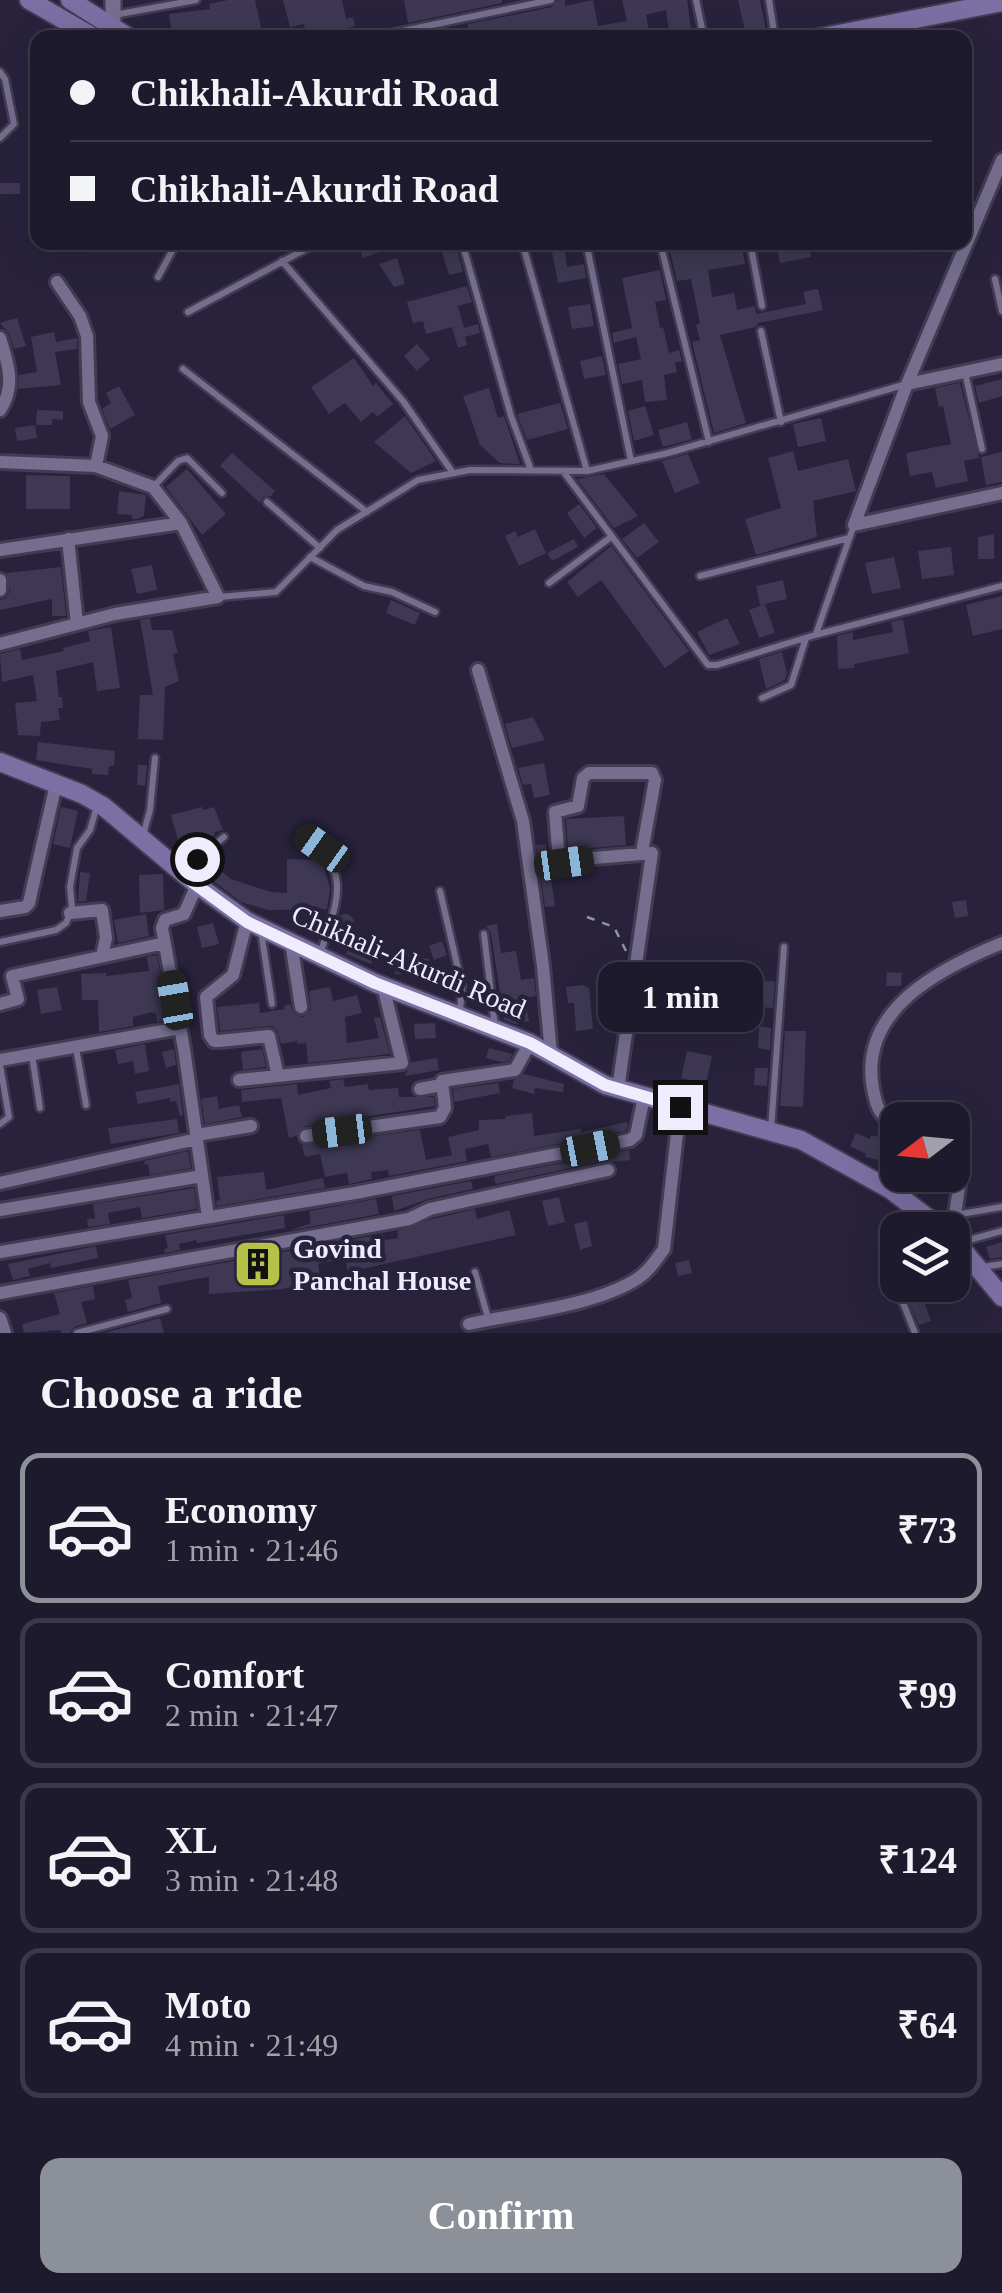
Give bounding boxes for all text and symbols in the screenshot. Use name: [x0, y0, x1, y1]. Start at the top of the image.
text: Chikhali-Akurdi Road: [130, 72, 499, 114]
text: Chikhali-Akurdi Road: [130, 168, 499, 210]
car: [289, 819, 355, 877]
route start: [175, 837, 220, 882]
car: [532, 844, 596, 882]
street label: Chikhali-Akurdi Road: [287, 898, 530, 1025]
callout: 1 min: [598, 962, 762, 1032]
car: [155, 968, 195, 1032]
text: 1 min: [642, 979, 719, 1015]
route end: [658, 1085, 703, 1130]
north arrow: [880, 1102, 970, 1192]
map controls: [880, 1102, 970, 1302]
car: [310, 1112, 374, 1150]
car: [558, 1128, 622, 1168]
button: layers: [880, 1212, 970, 1302]
place label: Govind Panchal House: [293, 1233, 471, 1296]
building icon: Govind Panchal House: [232, 1238, 284, 1290]
text: Choose a ride: [40, 1368, 303, 1418]
icon: car: [45, 1483, 135, 1573]
text: Economy: [165, 1489, 317, 1531]
text: ₹73: [897, 1509, 957, 1551]
text: 1 min · 21:46: [165, 1532, 338, 1568]
icon: car: [45, 1648, 135, 1738]
text: Comfort: [165, 1654, 304, 1696]
text: ₹99: [897, 1674, 957, 1716]
text: 2 min · 21:47: [165, 1697, 338, 1733]
icon: car: [45, 1813, 135, 1903]
text: XL: [165, 1819, 218, 1861]
text: ₹124: [878, 1839, 957, 1881]
text: 3 min · 21:48: [165, 1862, 338, 1898]
icon: car: [45, 1978, 135, 2068]
text: Moto: [165, 1984, 252, 2026]
text: ₹64: [897, 2004, 957, 2046]
text: 4 min · 21:49: [165, 2027, 338, 2063]
button: Confirm: [40, 2158, 962, 2273]

